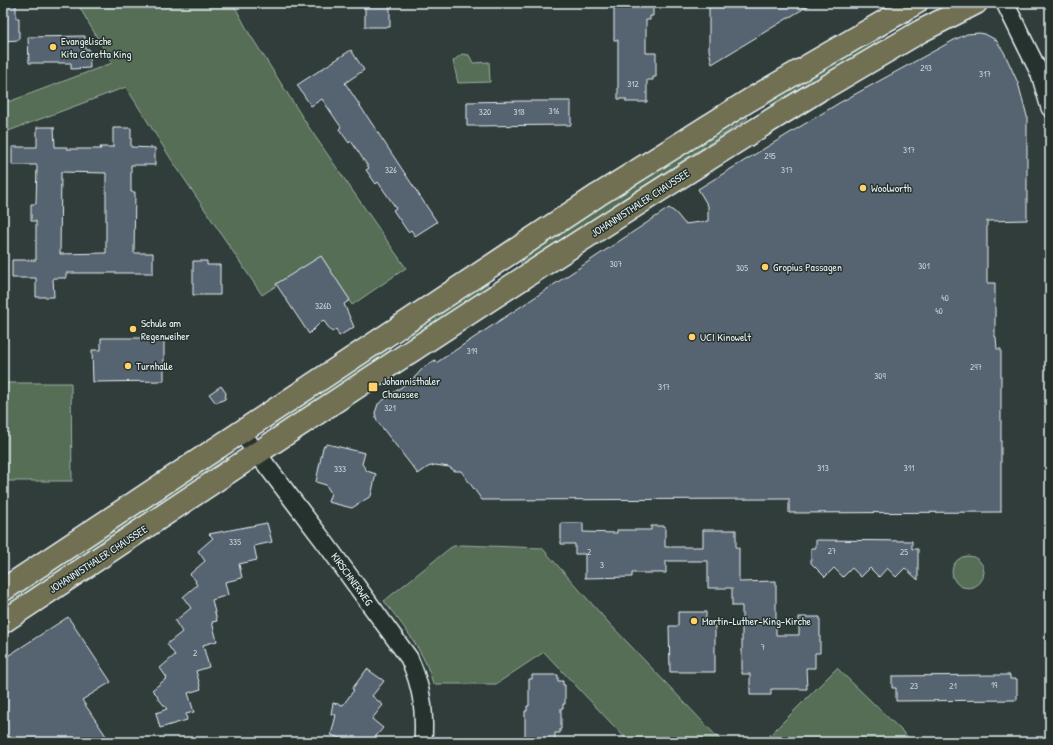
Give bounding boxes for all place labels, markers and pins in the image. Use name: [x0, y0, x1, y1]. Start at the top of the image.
place label: Evangelische Kita Coretta King: [61, 34, 132, 61]
marker: Evangelische Kita Coretta King: [48, 42, 58, 52]
place label: Woolworth: [871, 181, 912, 195]
marker: Woolworth: [858, 183, 868, 193]
place label: Gropius Passagen: [773, 260, 842, 274]
marker: Gropius Passagen: [760, 262, 770, 272]
place label: Schule am Regenweiher: [141, 316, 191, 343]
marker: Schule am Regenweiher: [128, 324, 138, 334]
place label: UCI Kinowelt: [700, 330, 751, 344]
marker: UCI Kinowelt: [687, 332, 697, 342]
place label: Turnhalle: [136, 359, 173, 373]
marker: Turnhalle: [123, 361, 133, 371]
place label: Johannisthaler Chaussee: [382, 374, 441, 401]
marker: Johannisthaler Chaussee: [367, 381, 379, 393]
place label: Martin-Luther-King-Kirche: [702, 614, 812, 628]
marker: Martin-Luther-King-Kirche: [689, 616, 699, 626]

